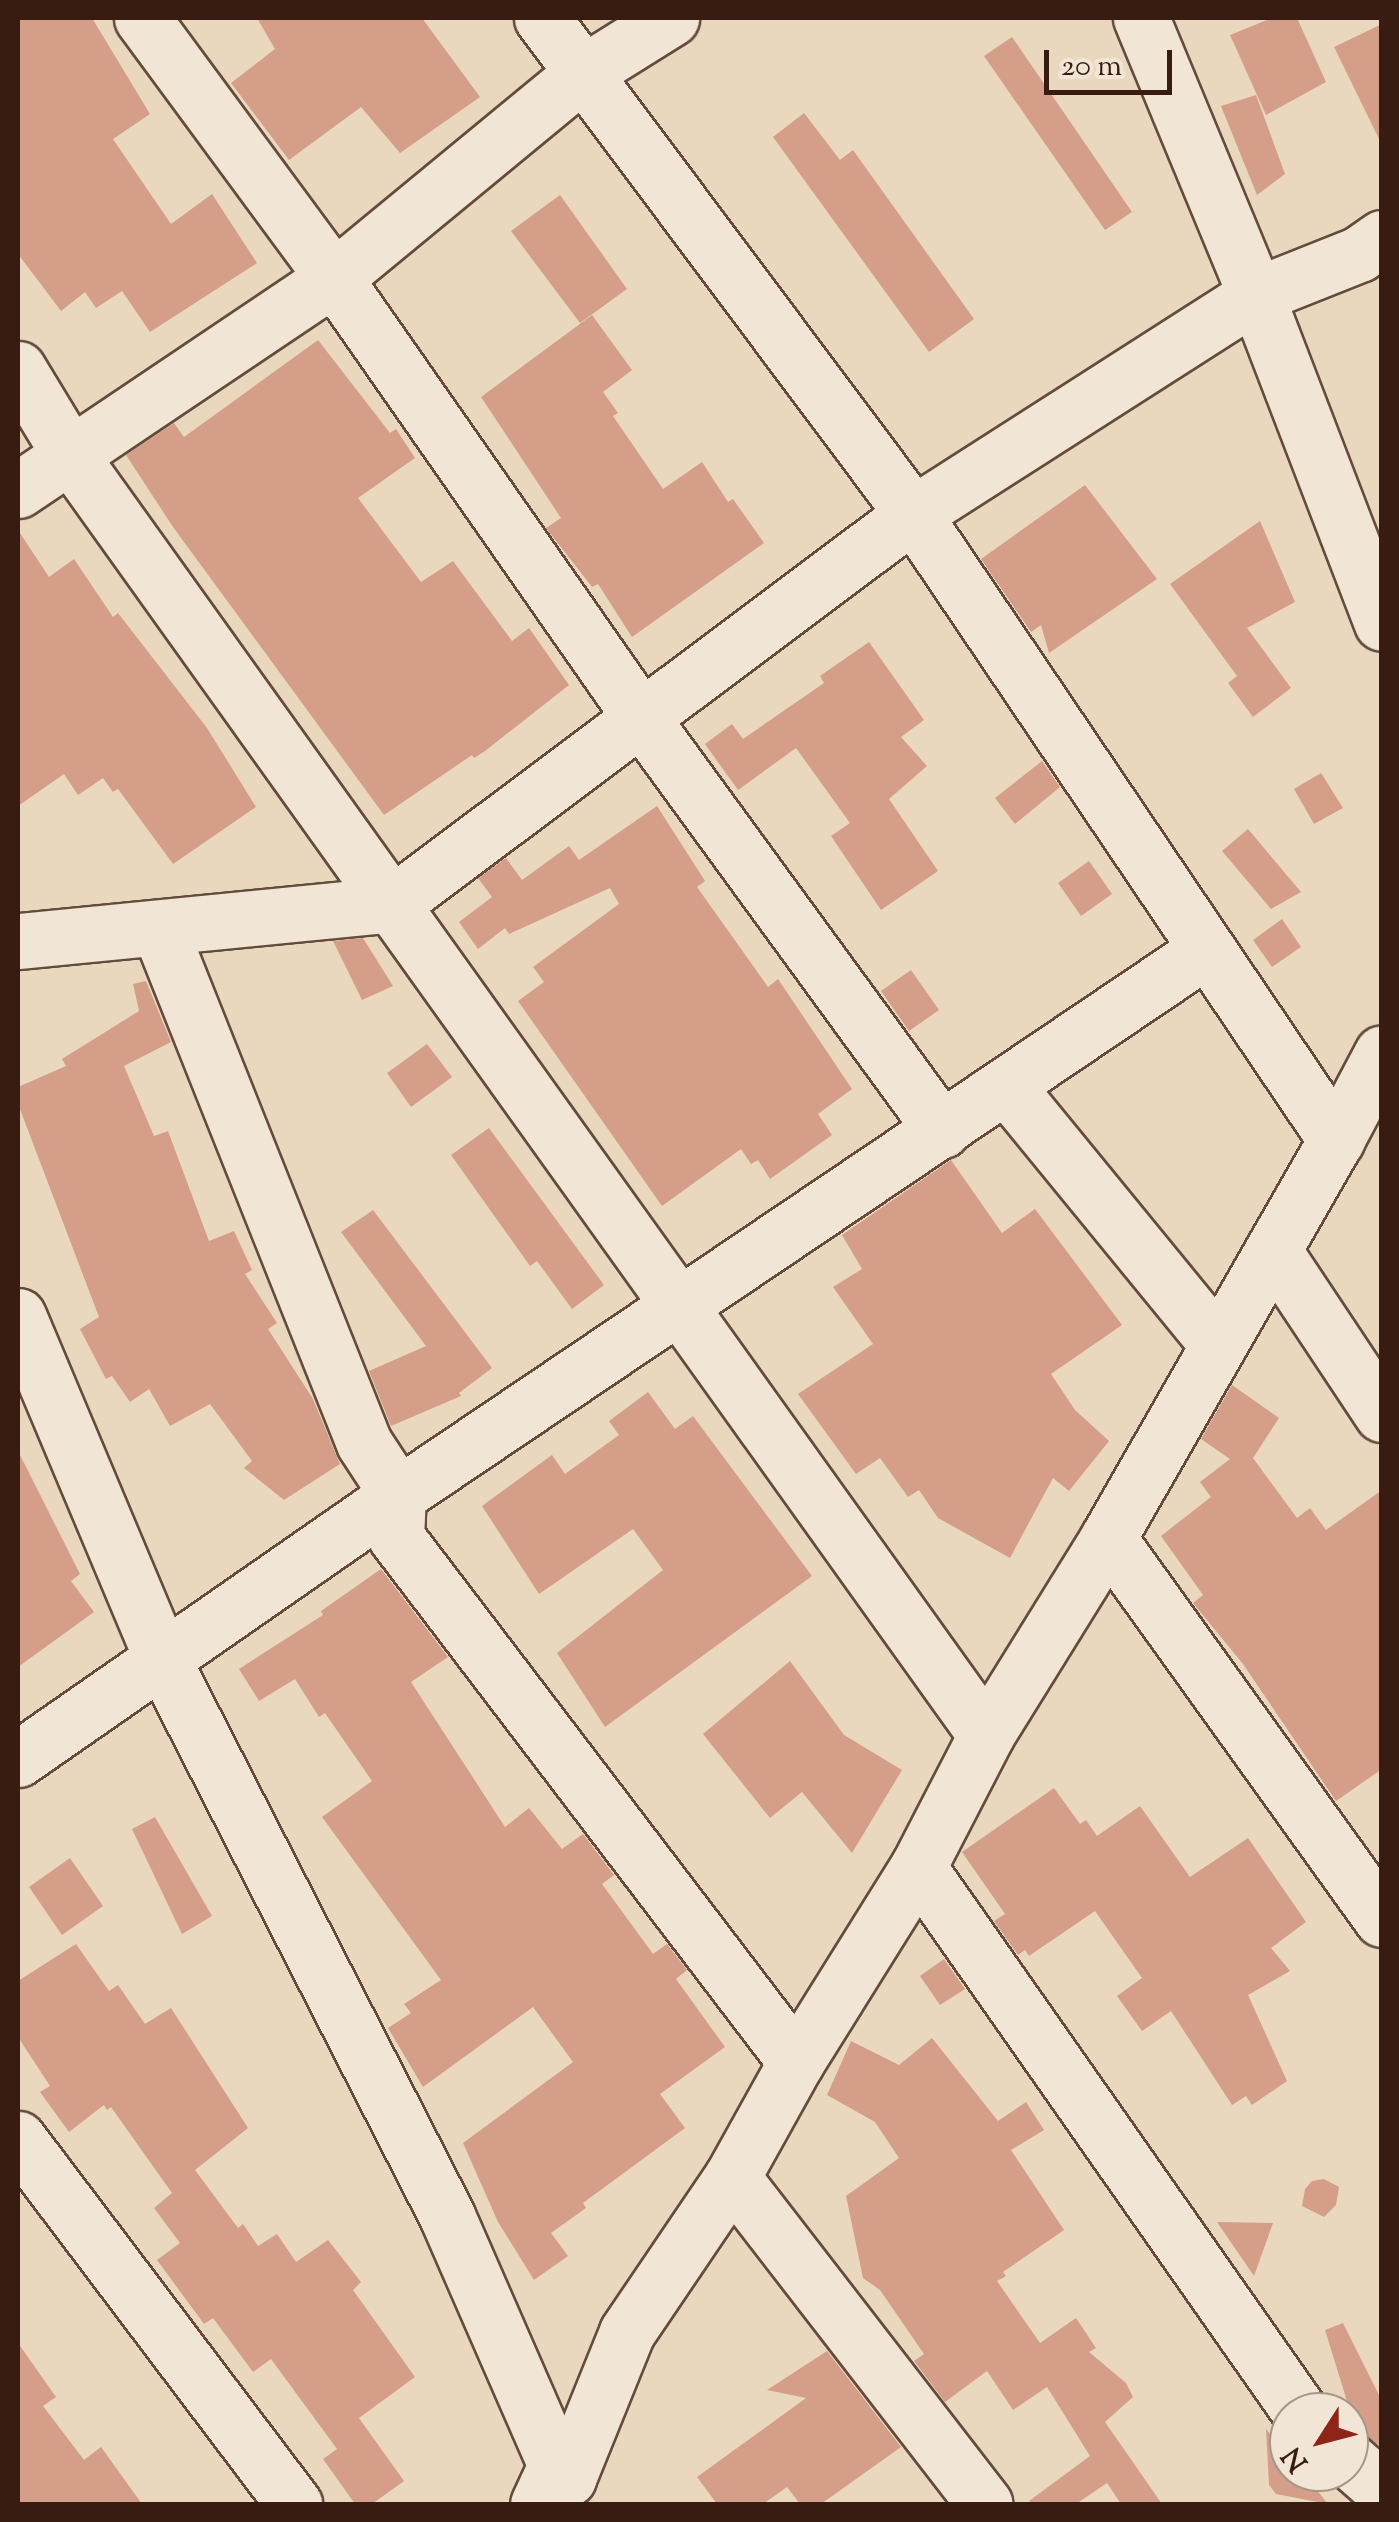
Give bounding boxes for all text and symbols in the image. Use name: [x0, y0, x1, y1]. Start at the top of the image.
scale bar: [1049, 30, 1176, 92]
text: 20 m: [1061, 46, 1122, 89]
north arrow: [1269, 2392, 1369, 2492]
text: N: [1274, 2438, 1319, 2479]

